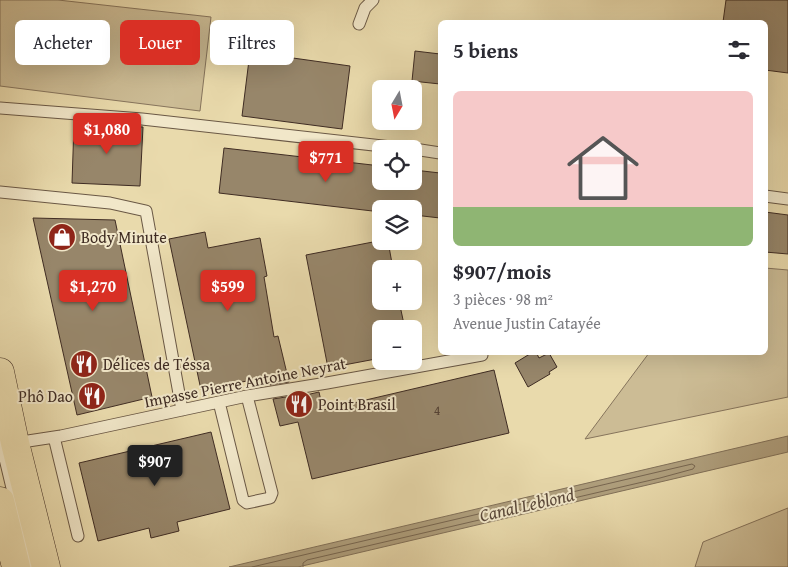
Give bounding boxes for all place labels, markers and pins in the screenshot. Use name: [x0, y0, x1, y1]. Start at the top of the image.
pin: $1,080: [66, 112, 148, 155]
pin: $771: [296, 140, 356, 183]
shop icon: Body Minute: [47, 222, 77, 252]
place label: Body Minute: [81, 225, 167, 249]
pin: $1,270: [52, 270, 134, 312]
pin: $599: [198, 270, 258, 312]
restaurant icon: Délices de Téssa: [69, 349, 99, 379]
place label: Délices de Téssa: [103, 352, 210, 376]
restaurant icon: Phô Dao: [77, 381, 107, 411]
place label: Phô Dao: [18, 384, 73, 408]
restaurant icon: Point Brasil: [284, 389, 314, 419]
place label: Point Brasil: [318, 392, 396, 416]
pin: $907: [125, 444, 185, 487]

